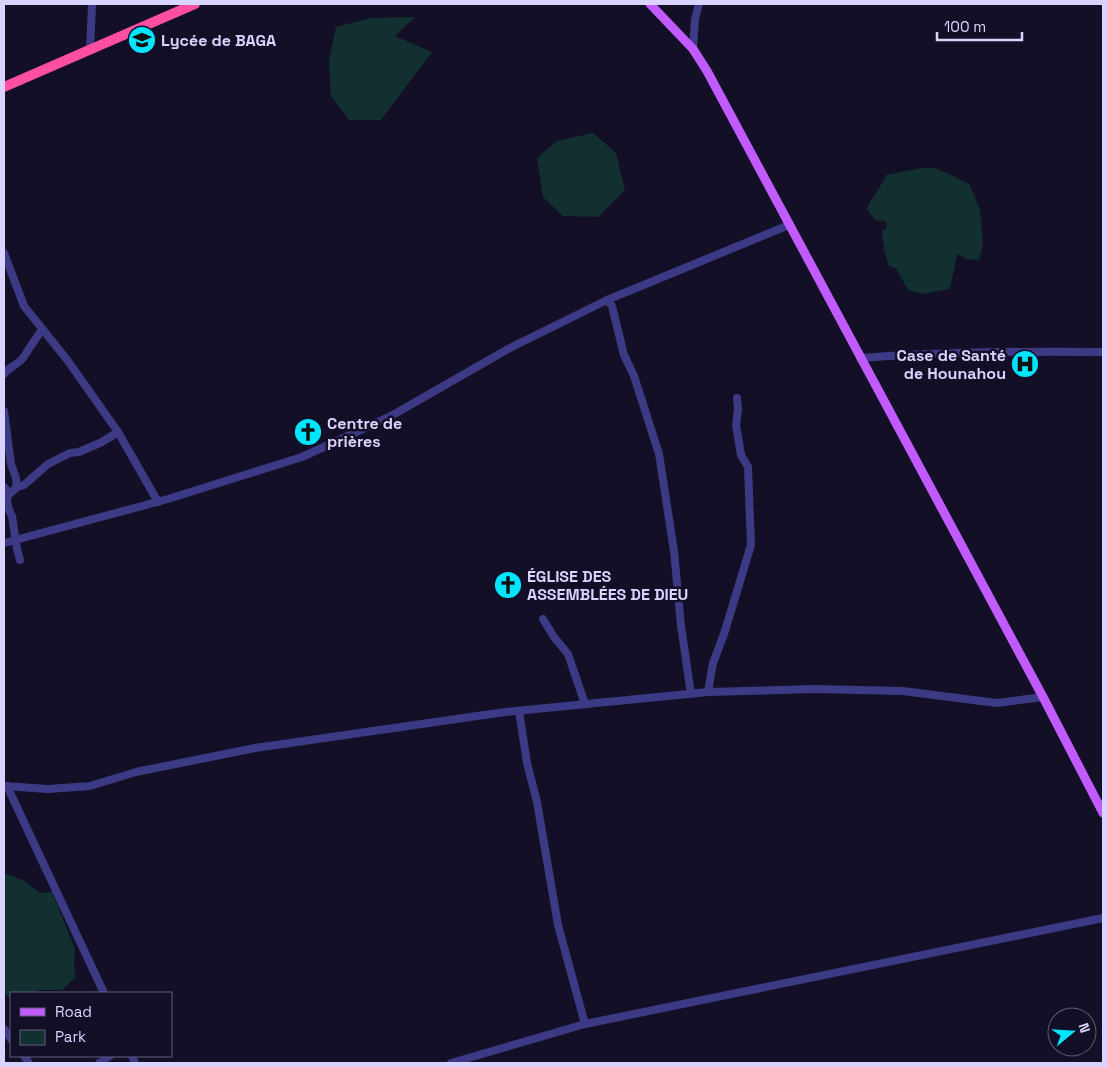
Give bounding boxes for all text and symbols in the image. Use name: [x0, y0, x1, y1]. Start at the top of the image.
scale bar: [937, 10, 1022, 42]
text: 100 m: [944, 17, 986, 36]
school or university icon: Lycée de BAGA: [127, 25, 157, 55]
place label: Lycée de BAGA: [161, 30, 276, 51]
place label: Case de Santé de Hounahou: [897, 345, 1006, 384]
hospital icon: Case de Santé de Hounahou: [1010, 349, 1040, 379]
place label: Centre de prières: [327, 413, 402, 452]
church icon: Centre de prières: [293, 417, 323, 447]
place label: ÉGLISE DES ASSEMBLÉES DE DIEU: [527, 566, 688, 605]
church icon: ÉGLISE DES ASSEMBLÉES DE DIEU: [493, 570, 523, 600]
legend: [10, 992, 172, 1057]
text: Road: [55, 1002, 92, 1021]
north arrow: [1047, 1007, 1097, 1057]
text: N: [1074, 1021, 1094, 1035]
text: Park: [55, 1027, 86, 1046]

